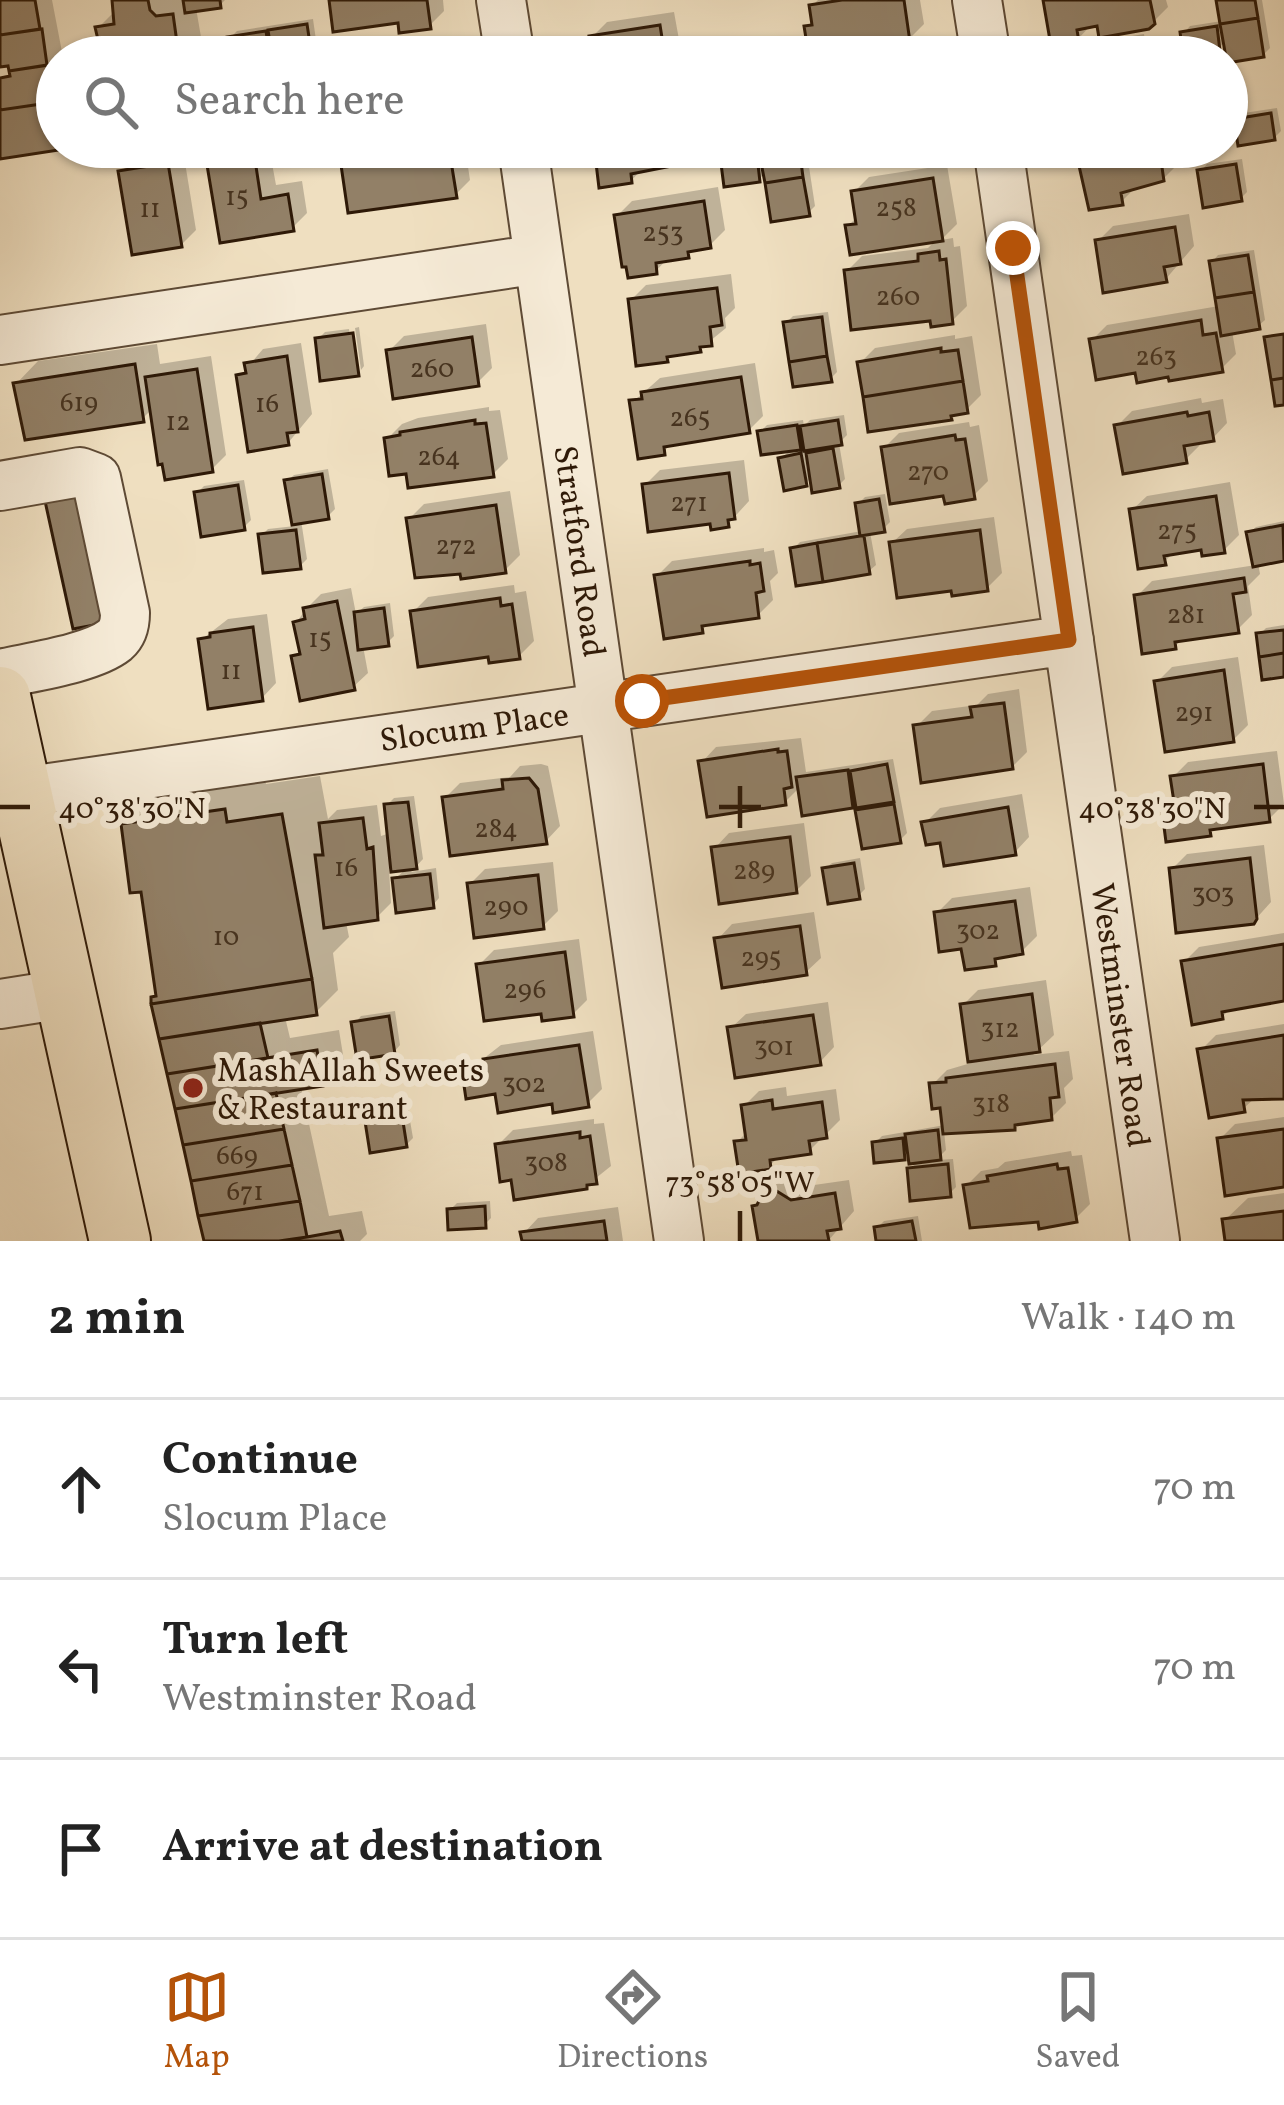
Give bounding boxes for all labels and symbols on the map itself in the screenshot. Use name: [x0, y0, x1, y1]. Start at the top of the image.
house number: 15: [225, 179, 249, 217]
house number: 258: [875, 190, 917, 228]
house number: 11: [140, 191, 160, 229]
house number: 253: [642, 215, 684, 253]
route end: [986, 221, 1040, 275]
house number: 260: [876, 279, 920, 317]
house number: 263: [1135, 339, 1177, 377]
house number: 260: [410, 351, 454, 389]
house number: 619: [60, 385, 98, 423]
house number: 16: [255, 386, 279, 424]
house number: 265: [669, 400, 711, 438]
house number: 12: [166, 404, 190, 442]
house number: 264: [417, 439, 461, 477]
street label: Stratford Road: [539, 443, 615, 660]
house number: 270: [907, 454, 949, 492]
house number: 271: [670, 485, 708, 523]
house number: 275: [1157, 513, 1197, 551]
house number: 272: [436, 528, 476, 566]
house number: 281: [1167, 597, 1205, 635]
house number: 15: [308, 621, 332, 659]
house number: 11: [221, 653, 241, 691]
route start: [615, 674, 669, 728]
street label: Slocum Place: [377, 694, 572, 766]
house number: 291: [1175, 695, 1213, 733]
text: 40°38'30"N: [58, 789, 206, 831]
text: 40°38'30"N: [1078, 789, 1226, 831]
house number: 284: [474, 811, 518, 849]
house number: 16: [334, 850, 358, 888]
house number: 289: [733, 853, 775, 891]
house number: 303: [1192, 876, 1234, 914]
street label: Westminster Road: [1077, 880, 1159, 1151]
house number: 290: [483, 889, 529, 927]
house number: 302: [956, 913, 1000, 951]
house number: 10: [213, 919, 239, 957]
house number: 295: [741, 940, 781, 978]
house number: 296: [504, 972, 546, 1010]
house number: 312: [981, 1011, 1019, 1049]
house number: 301: [754, 1029, 794, 1067]
place label: MashAllah Sweets & Restaurant: [217, 1050, 484, 1134]
house number: 302: [502, 1066, 546, 1104]
marker: MashAllah Sweets & Restaurant: [180, 1075, 206, 1101]
house number: 318: [972, 1086, 1010, 1124]
house number: 669: [216, 1138, 258, 1176]
house number: 308: [524, 1145, 568, 1183]
text: 73°58'05"W: [665, 1163, 815, 1205]
house number: 671: [226, 1174, 264, 1212]

